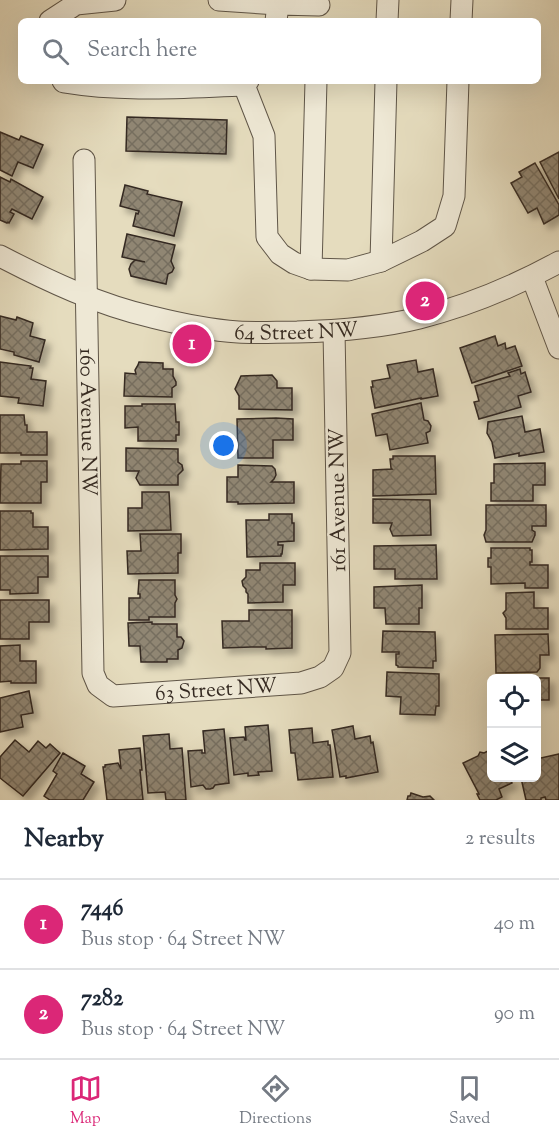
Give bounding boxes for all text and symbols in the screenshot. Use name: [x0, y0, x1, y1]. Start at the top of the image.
search box: [18, 18, 541, 84]
icon: search: [39, 35, 72, 68]
text: Search here: [87, 35, 197, 67]
pin: 2: [406, 278, 444, 324]
street label: 64 Street NW: [234, 316, 360, 349]
pin: 1: [172, 322, 212, 366]
street label: 160 Avenue NW: [70, 348, 103, 496]
street label: 161 Avenue NW: [323, 428, 355, 572]
your location: [209, 431, 238, 460]
street label: 63 Street NW: [154, 672, 278, 710]
map controls: [487, 674, 541, 782]
button: locate: [487, 674, 541, 728]
button: layers: [487, 728, 541, 782]
text: Nearby: [24, 821, 104, 858]
text: 2 results: [465, 825, 535, 854]
text: 7446: [81, 894, 123, 926]
text: 1: [40, 910, 47, 939]
text: 40 m: [494, 910, 535, 939]
text: Bus stop · 64 Street NW: [81, 926, 285, 955]
text: 7282: [81, 984, 123, 1016]
text: 2: [39, 1000, 48, 1029]
text: 90 m: [494, 1000, 535, 1029]
text: Bus stop · 64 Street NW: [81, 1016, 285, 1045]
tab: Map: [69, 1072, 102, 1131]
tab: Directions: [239, 1072, 312, 1131]
tab: Saved: [449, 1072, 490, 1131]

